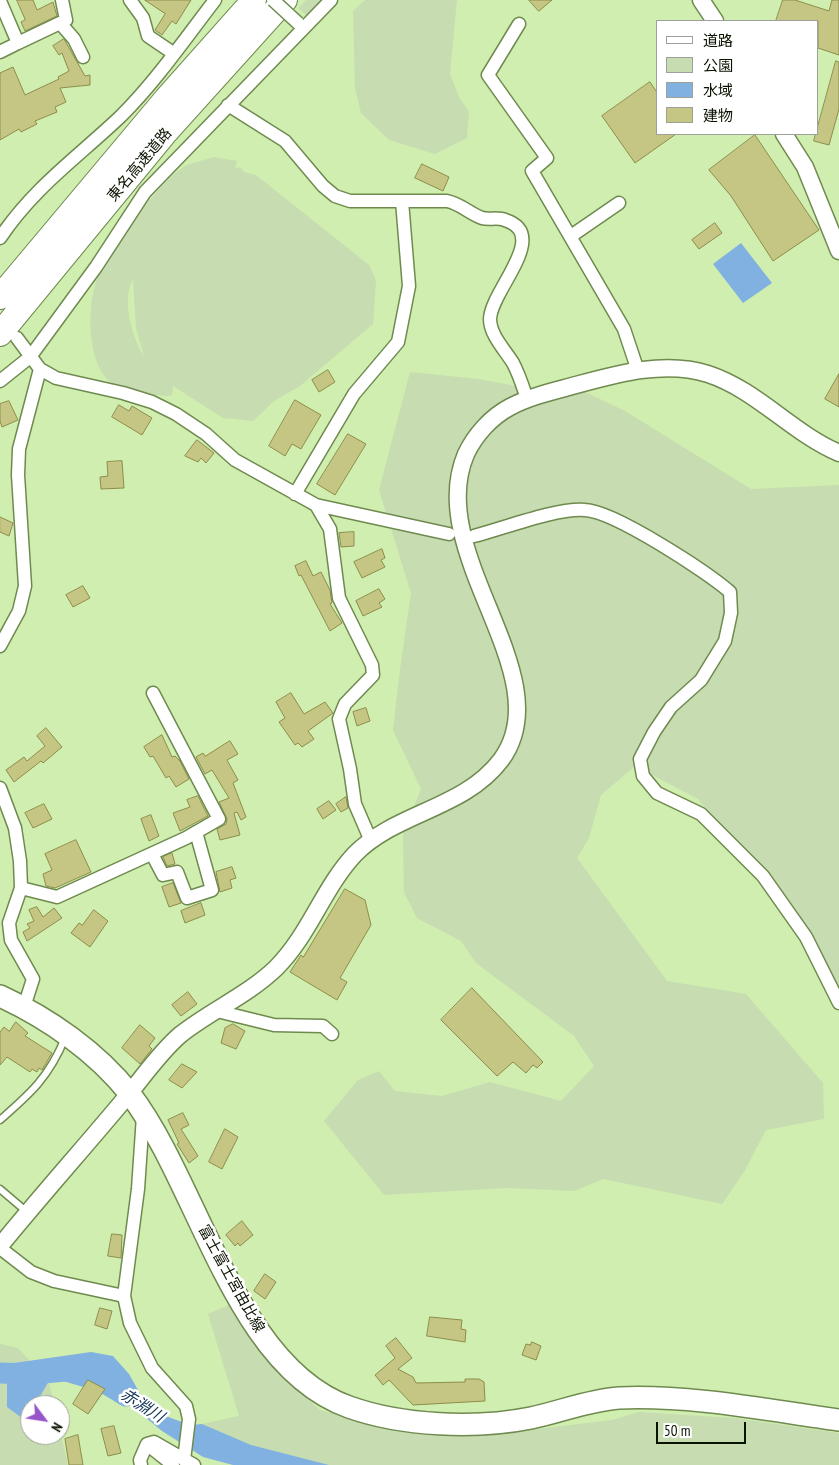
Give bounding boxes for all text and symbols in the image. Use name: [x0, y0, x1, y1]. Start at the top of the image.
legend: [656, 20, 819, 135]
text: 道路: [703, 31, 733, 50]
text: 公園: [703, 56, 733, 75]
text: 水域: [703, 81, 733, 100]
text: 建物: [703, 106, 733, 125]
street label: 東名高速道路: [104, 125, 176, 205]
street label: 富士富士宮由比線: [194, 1222, 268, 1336]
water label: 赤淵川: [117, 1385, 167, 1427]
north arrow: [20, 1395, 70, 1445]
scale bar: [659, 1412, 749, 1444]
text: N: [47, 1419, 67, 1435]
text: 50 m: [664, 1421, 690, 1440]

